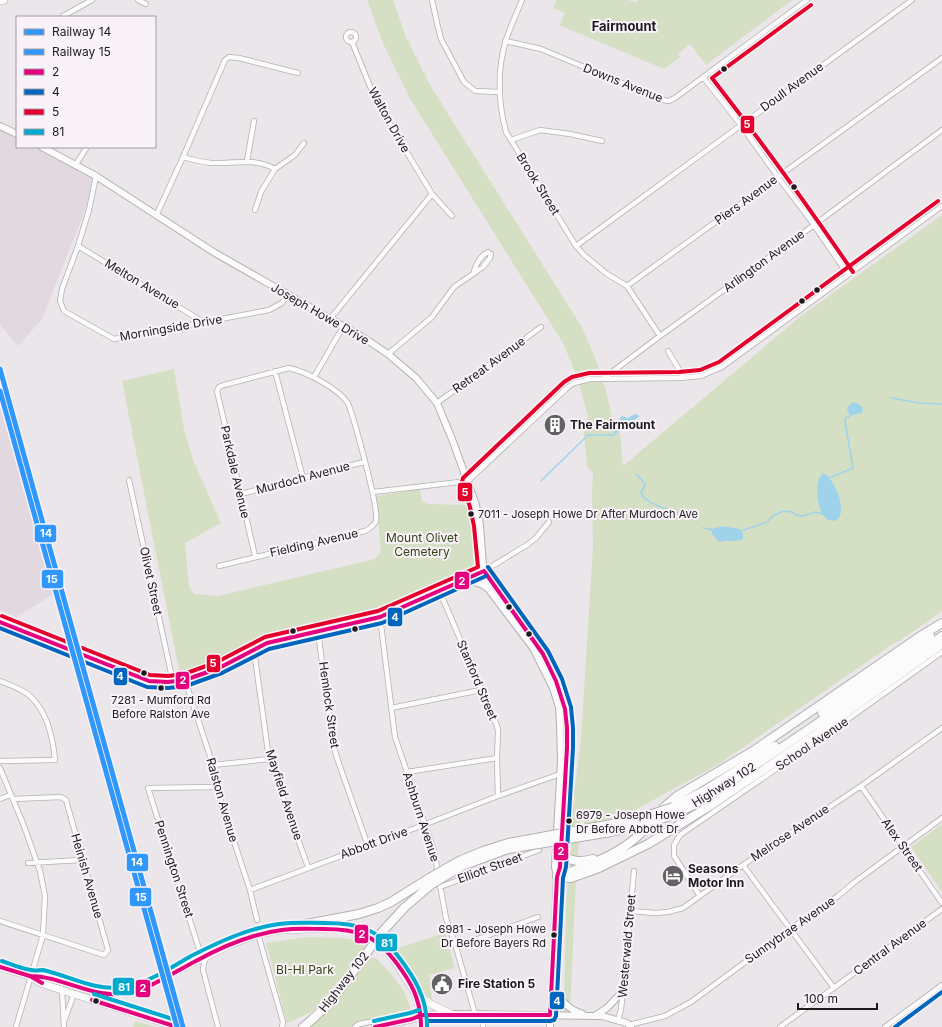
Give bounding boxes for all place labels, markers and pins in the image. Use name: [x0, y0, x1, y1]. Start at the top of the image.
unlabelled marker: [719, 64, 729, 74]
unlabelled marker: [789, 182, 799, 192]
unlabelled marker: [812, 285, 822, 295]
unlabelled marker: [797, 296, 807, 306]
building icon: The Fairmount: [542, 412, 568, 438]
place label: The Fairmount: [570, 417, 656, 432]
place label: 7011 - Joseph Howe Dr After Murdoch Ave: [478, 507, 698, 521]
marker: 7011 - Joseph Howe Dr After Murdoch Ave: [466, 509, 476, 519]
unlabelled marker: [504, 602, 514, 612]
unlabelled marker: [350, 624, 360, 634]
unlabelled marker: [288, 626, 298, 636]
unlabelled marker: [524, 629, 534, 639]
unlabelled marker: [139, 668, 149, 678]
marker: 7281 - Mumford Rd Before Ralston Ave: [156, 683, 166, 693]
place label: 7281 - Mumford Rd Before Ralston Ave: [111, 693, 211, 721]
place label: 6979 - Joseph Howe Dr Before Abbott Dr: [576, 808, 685, 836]
marker: 6979 - Joseph Howe Dr Before Abbott Dr: [564, 816, 574, 826]
place label: Seasons Motor Inn: [688, 861, 744, 890]
hotel icon: Seasons Motor Inn: [660, 863, 686, 889]
place label: 6981 - Joseph Howe Dr Before Bayers Rd: [439, 922, 546, 950]
marker: 6981 - Joseph Howe Dr Before Bayers Rd: [549, 930, 559, 940]
public building icon: Fire Station 5: [429, 971, 455, 997]
place label: Fire Station 5: [458, 976, 535, 991]
unlabelled marker: [91, 996, 101, 1006]

